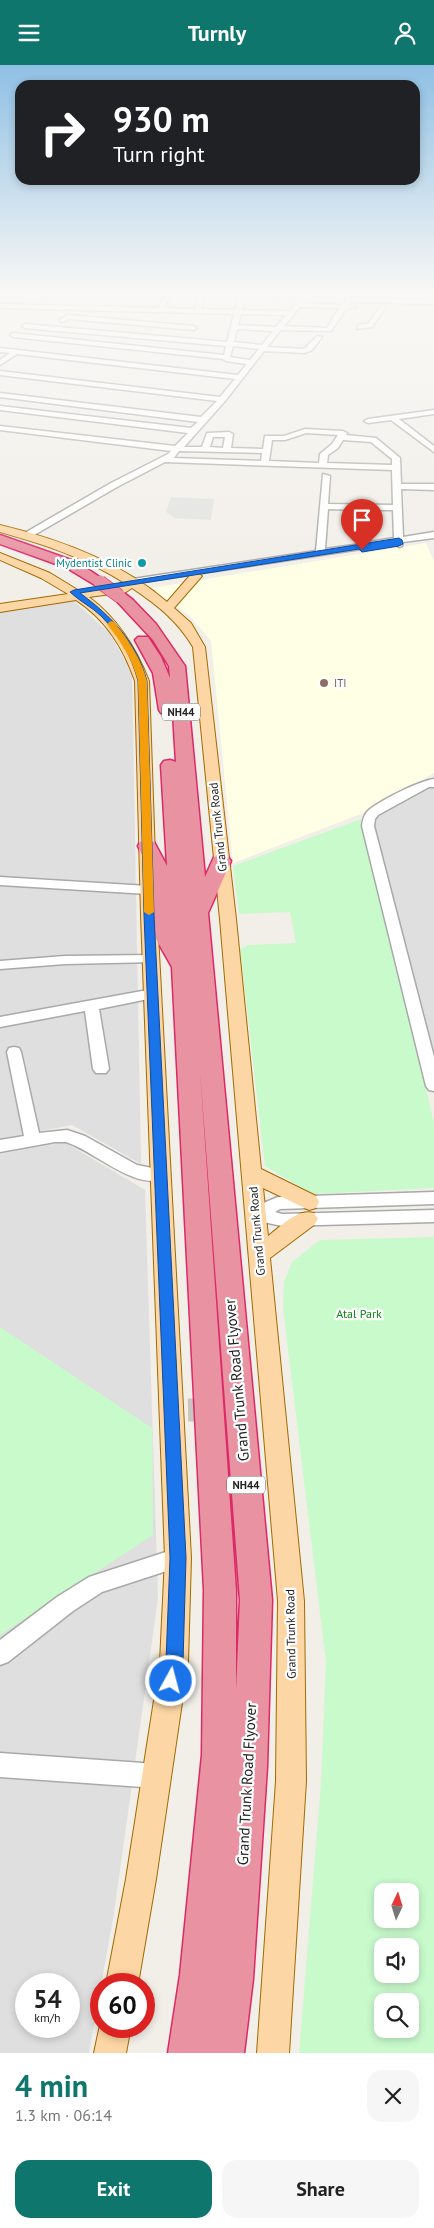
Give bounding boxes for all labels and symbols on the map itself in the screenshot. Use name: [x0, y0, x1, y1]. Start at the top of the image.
pin: [341, 499, 383, 550]
place label: Mydentist Clinic: [56, 556, 132, 570]
marker: Mydentist Clinic: [136, 557, 148, 569]
place label: ITI: [334, 676, 347, 690]
marker: ITI: [318, 677, 330, 689]
road number: NH44: [162, 703, 200, 721]
street label: Grand Trunk Road: [205, 782, 230, 872]
street label: Grand Trunk Road: [245, 1186, 268, 1276]
street label: Grand Trunk Road Flyover: [220, 1298, 253, 1462]
park label: Atal Park: [336, 1306, 382, 1321]
road number: NH44: [227, 1477, 265, 1493]
street label: Grand Trunk Road: [282, 1589, 299, 1679]
position arrow: [144, 1654, 196, 1706]
street label: Grand Trunk Road Flyover: [233, 1702, 260, 1866]
north arrow: [374, 1883, 419, 1927]
speed limit sign: 60: [90, 1973, 155, 2038]

